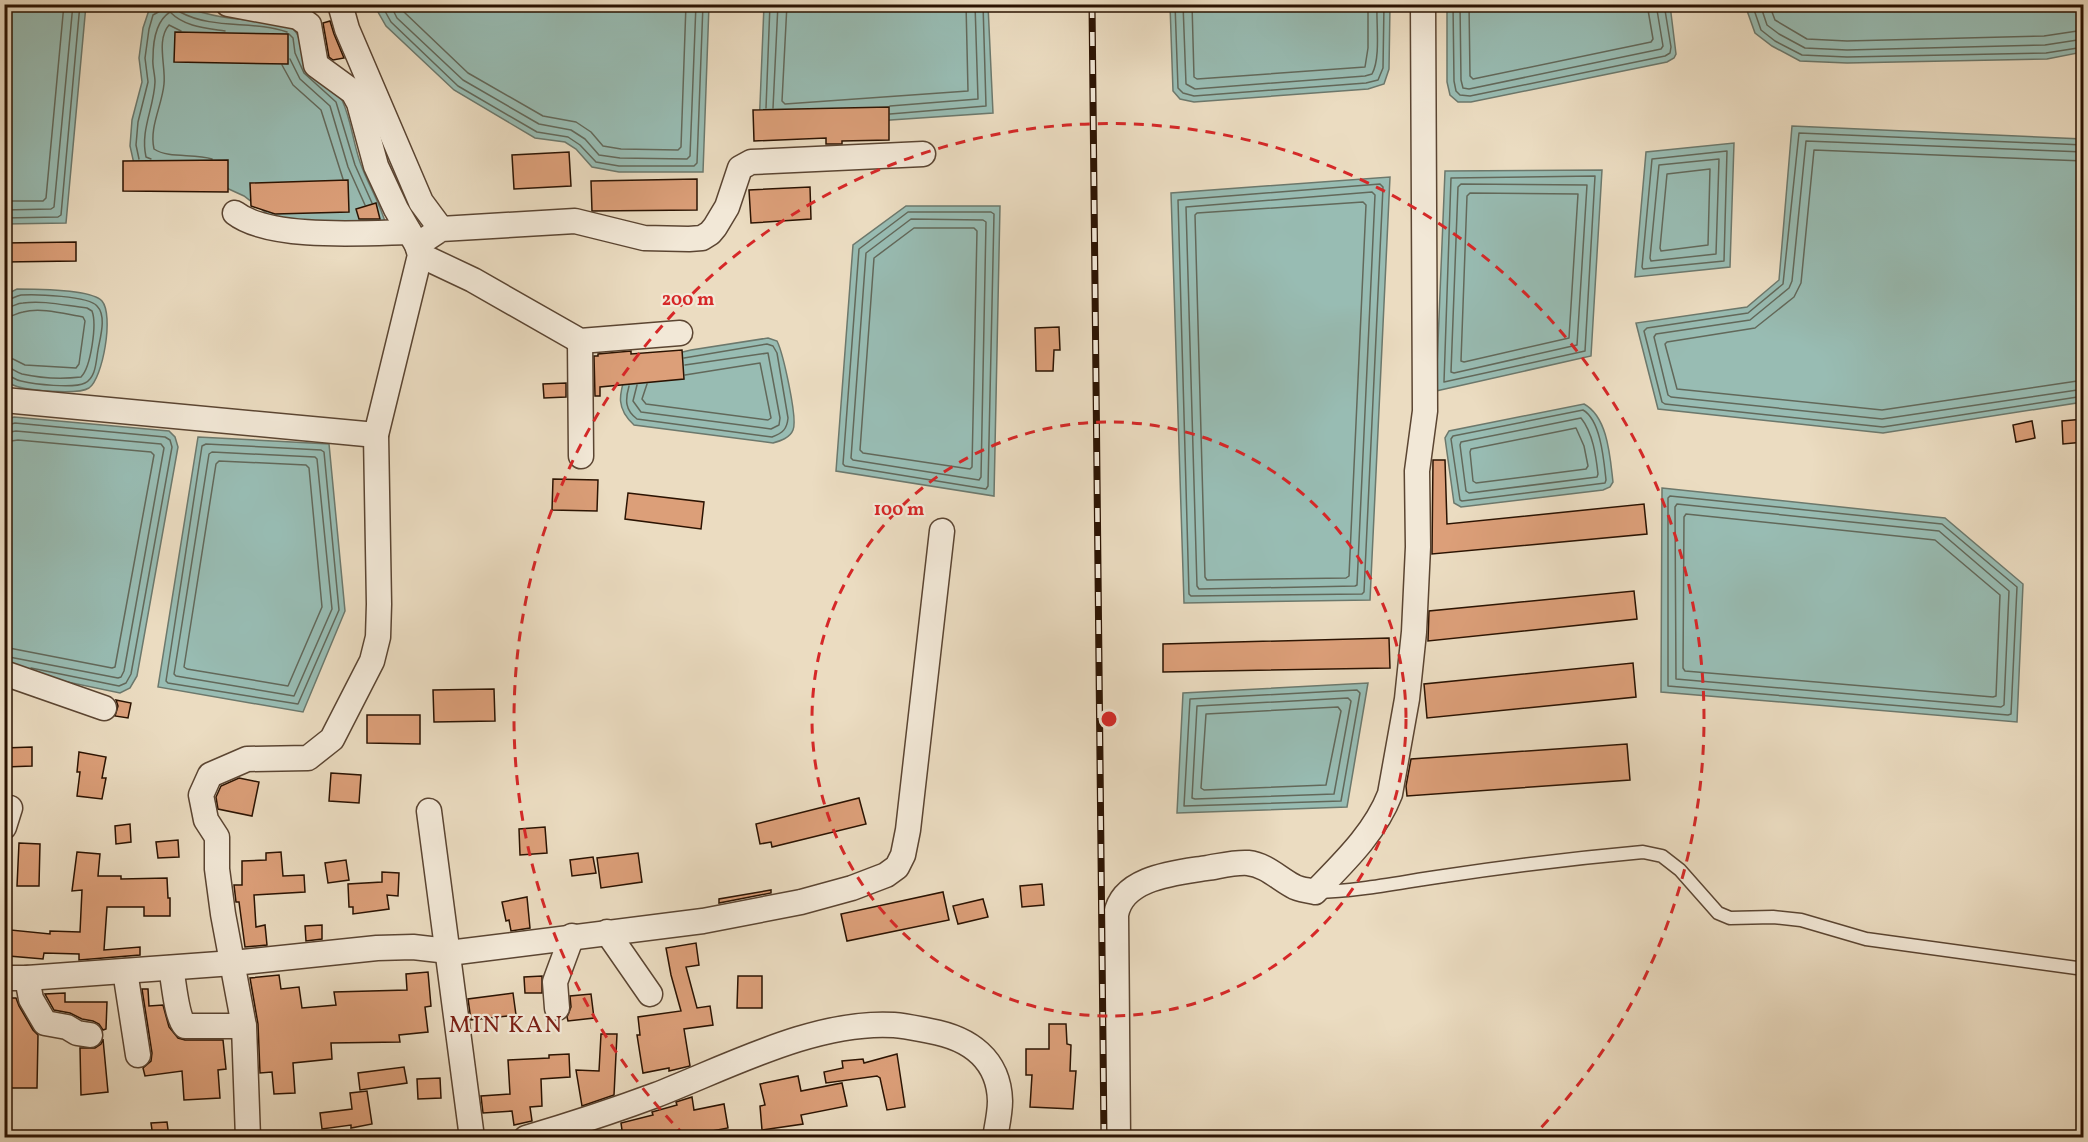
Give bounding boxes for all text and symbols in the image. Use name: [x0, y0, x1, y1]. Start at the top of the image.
text: 200 m: [662, 288, 714, 313]
text: 100 m: [874, 498, 924, 523]
centre of rings: [1099, 709, 1119, 729]
district label: MIN KAN: [449, 1009, 563, 1043]

